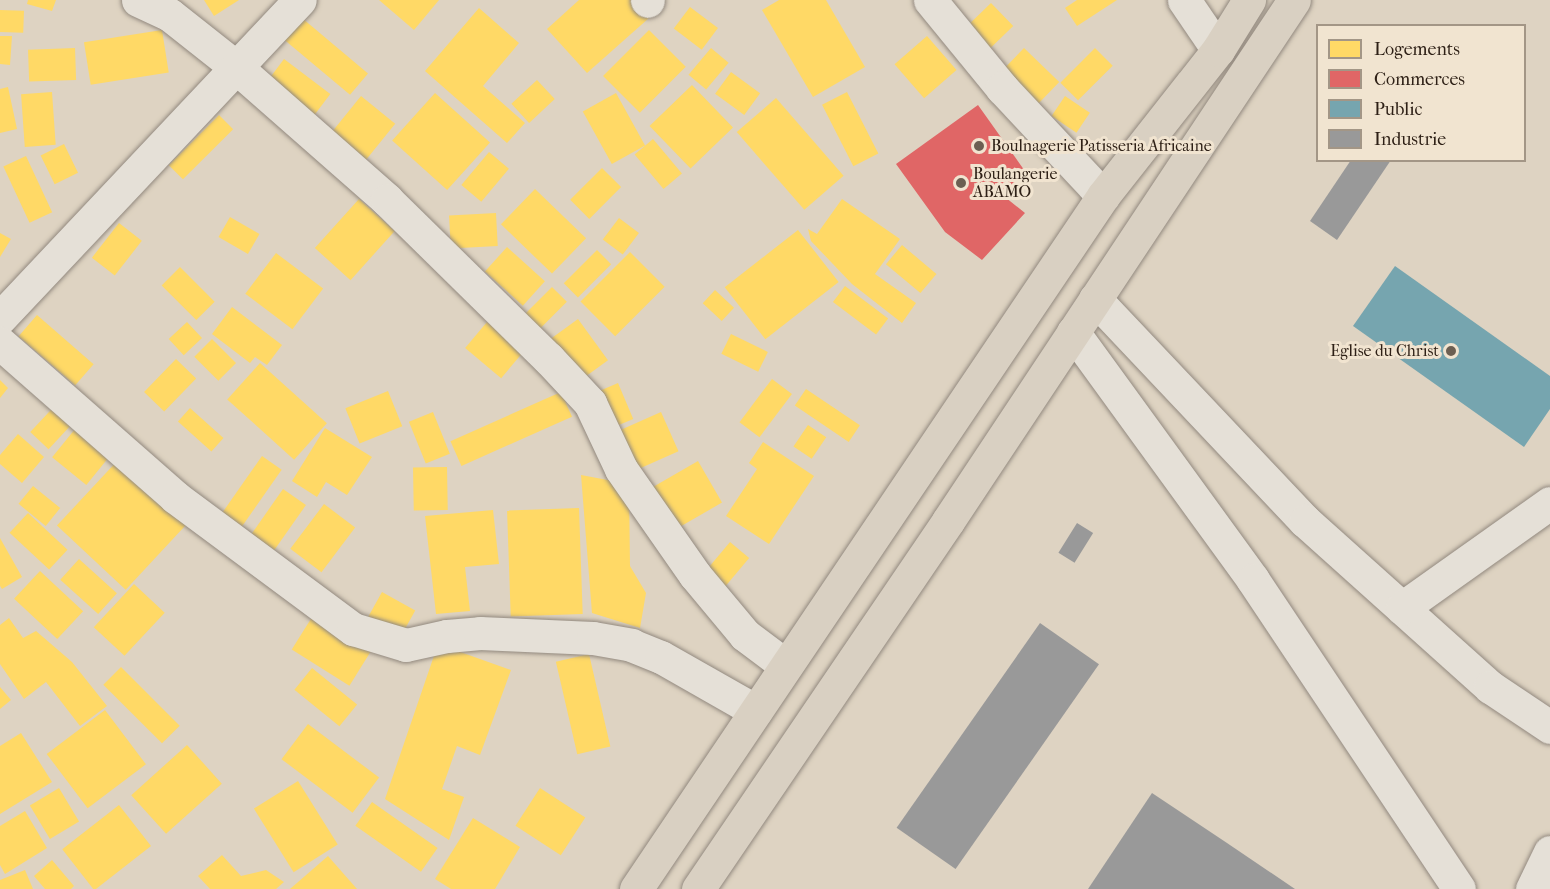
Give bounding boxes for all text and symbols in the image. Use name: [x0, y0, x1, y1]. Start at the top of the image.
legend: [1316, 24, 1526, 162]
text: Logements: [1374, 39, 1460, 60]
text: Commerces: [1374, 69, 1465, 90]
text: Public: [1374, 99, 1422, 120]
text: Industrie: [1374, 129, 1446, 150]
place label: Boulnagerie Patisseria Africaine: [991, 136, 1212, 156]
marker: Boulnagerie Patisseria Africaine: [972, 139, 986, 153]
place label: Boulangerie ABAMO: [973, 164, 1057, 202]
marker: Boulangerie ABAMO: [954, 176, 968, 190]
place label: Eglise du Christ: [1330, 341, 1439, 361]
marker: Eglise du Christ: [1444, 344, 1458, 358]

